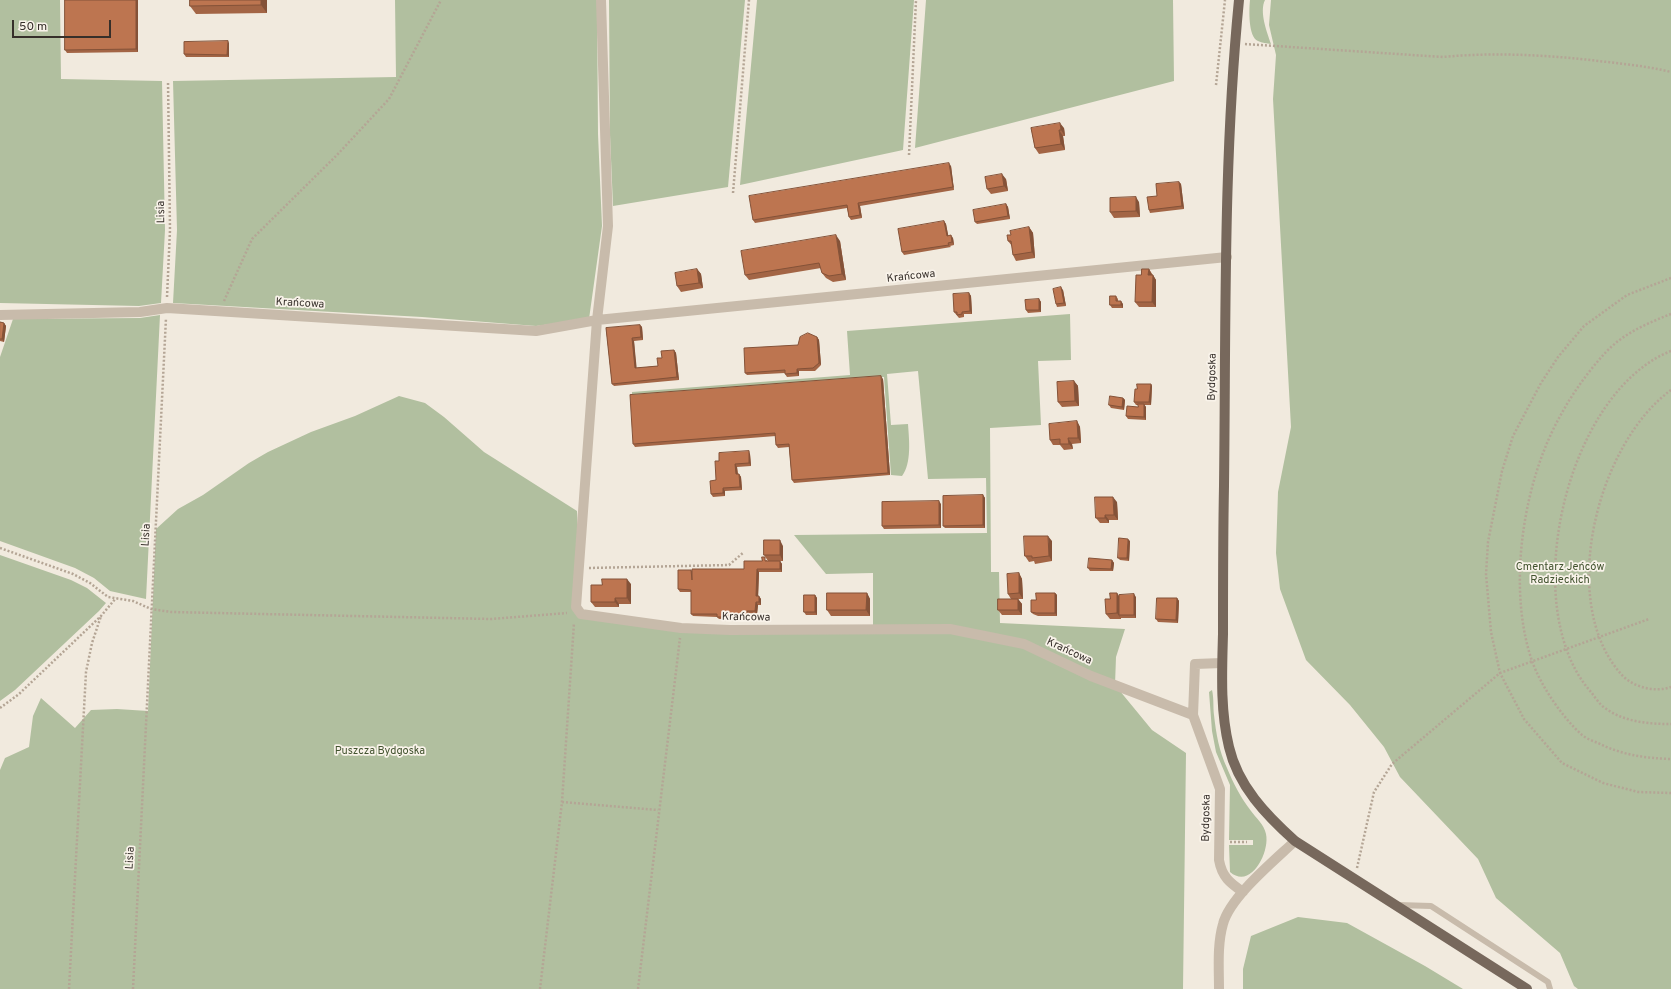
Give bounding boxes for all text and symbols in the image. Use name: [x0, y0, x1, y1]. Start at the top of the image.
scale bar: [14, 12, 113, 38]
text: 50 m: [19, 19, 47, 35]
street label: Lisia: [155, 201, 169, 223]
street label: Krańcowa: [886, 268, 936, 286]
street label: Krańcowa: [275, 296, 325, 312]
street label: Bydgoska: [1206, 353, 1220, 401]
street label: Lisia: [140, 523, 154, 547]
park label: Cmentarz Jeńców Radzieckich: [1516, 561, 1604, 587]
street label: Krańcowa: [722, 611, 770, 625]
street label: Krańcowa: [1044, 636, 1094, 668]
park label: Puszcza Bydgoska: [335, 745, 425, 759]
street label: Bydgoska: [1200, 794, 1214, 842]
street label: Lisia: [124, 846, 138, 870]

